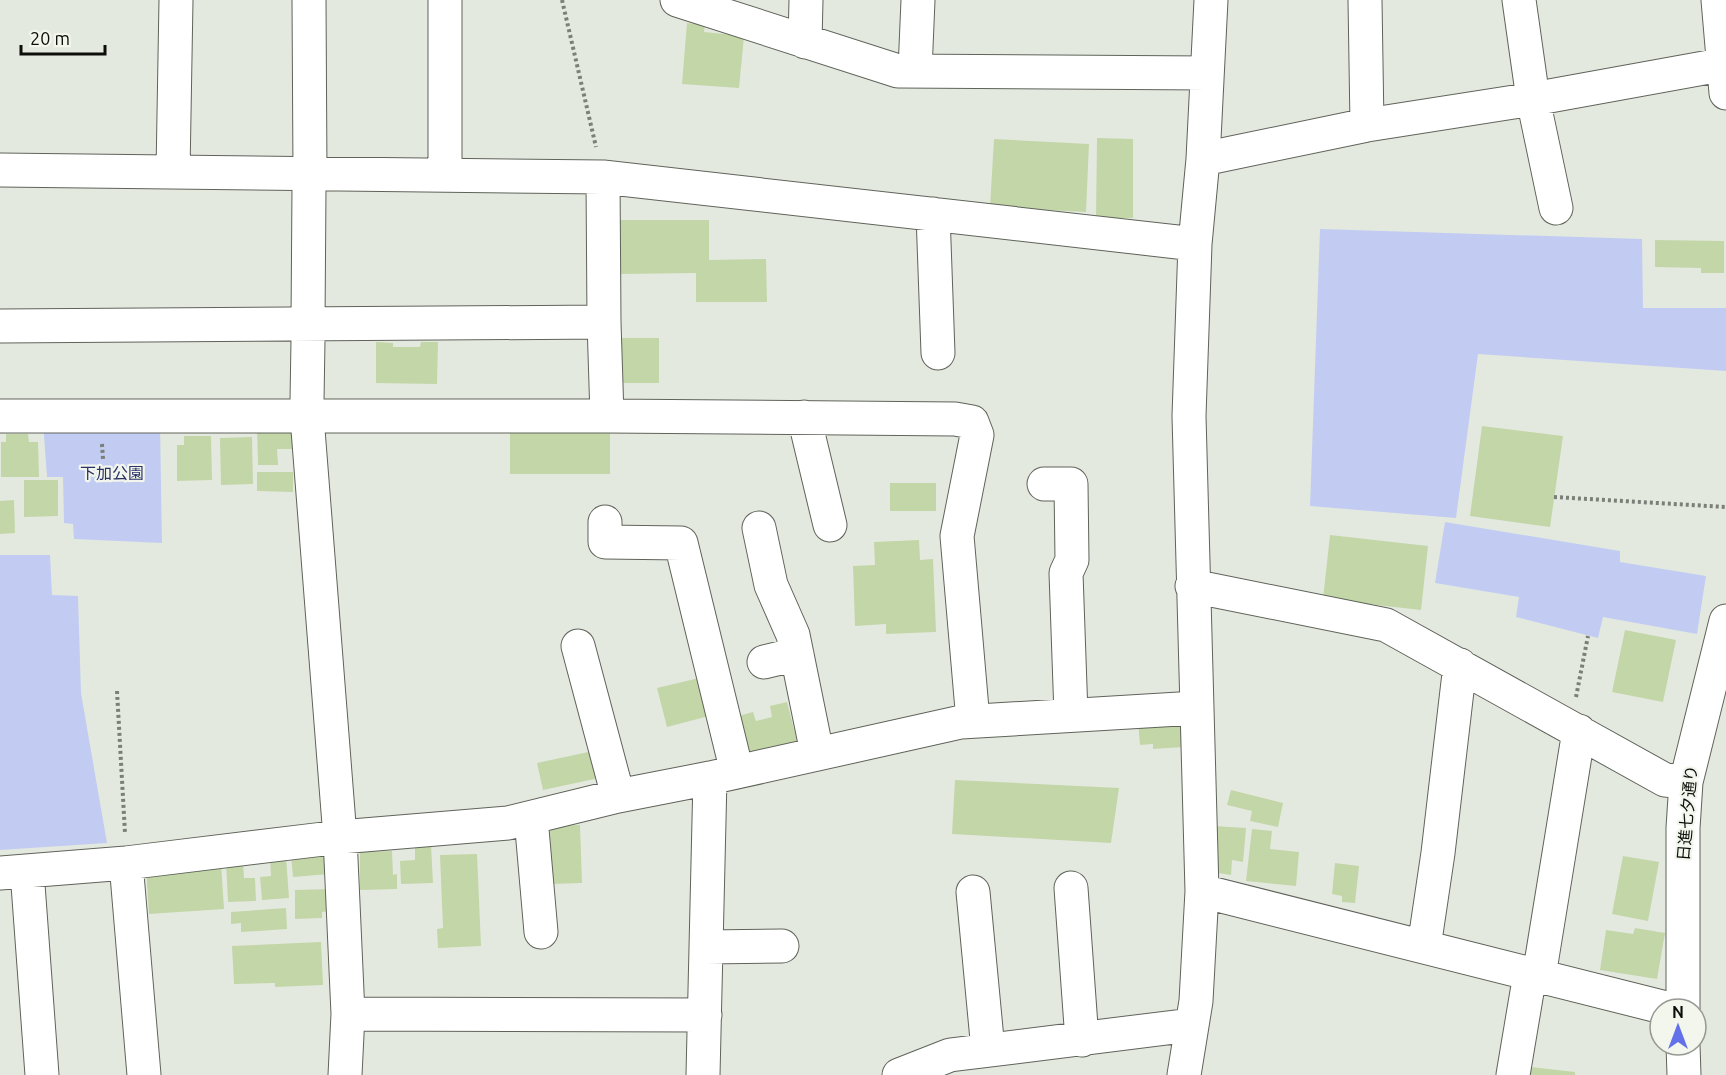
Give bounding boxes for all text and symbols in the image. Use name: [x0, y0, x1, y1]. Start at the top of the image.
scale bar: [21, 18, 105, 56]
text: 20 m: [30, 28, 70, 48]
park label: 下加公園: [80, 464, 144, 482]
street label: 日進七夕通り: [1674, 764, 1700, 862]
north arrow: [1648, 997, 1708, 1057]
text: N: [1672, 1003, 1684, 1021]

